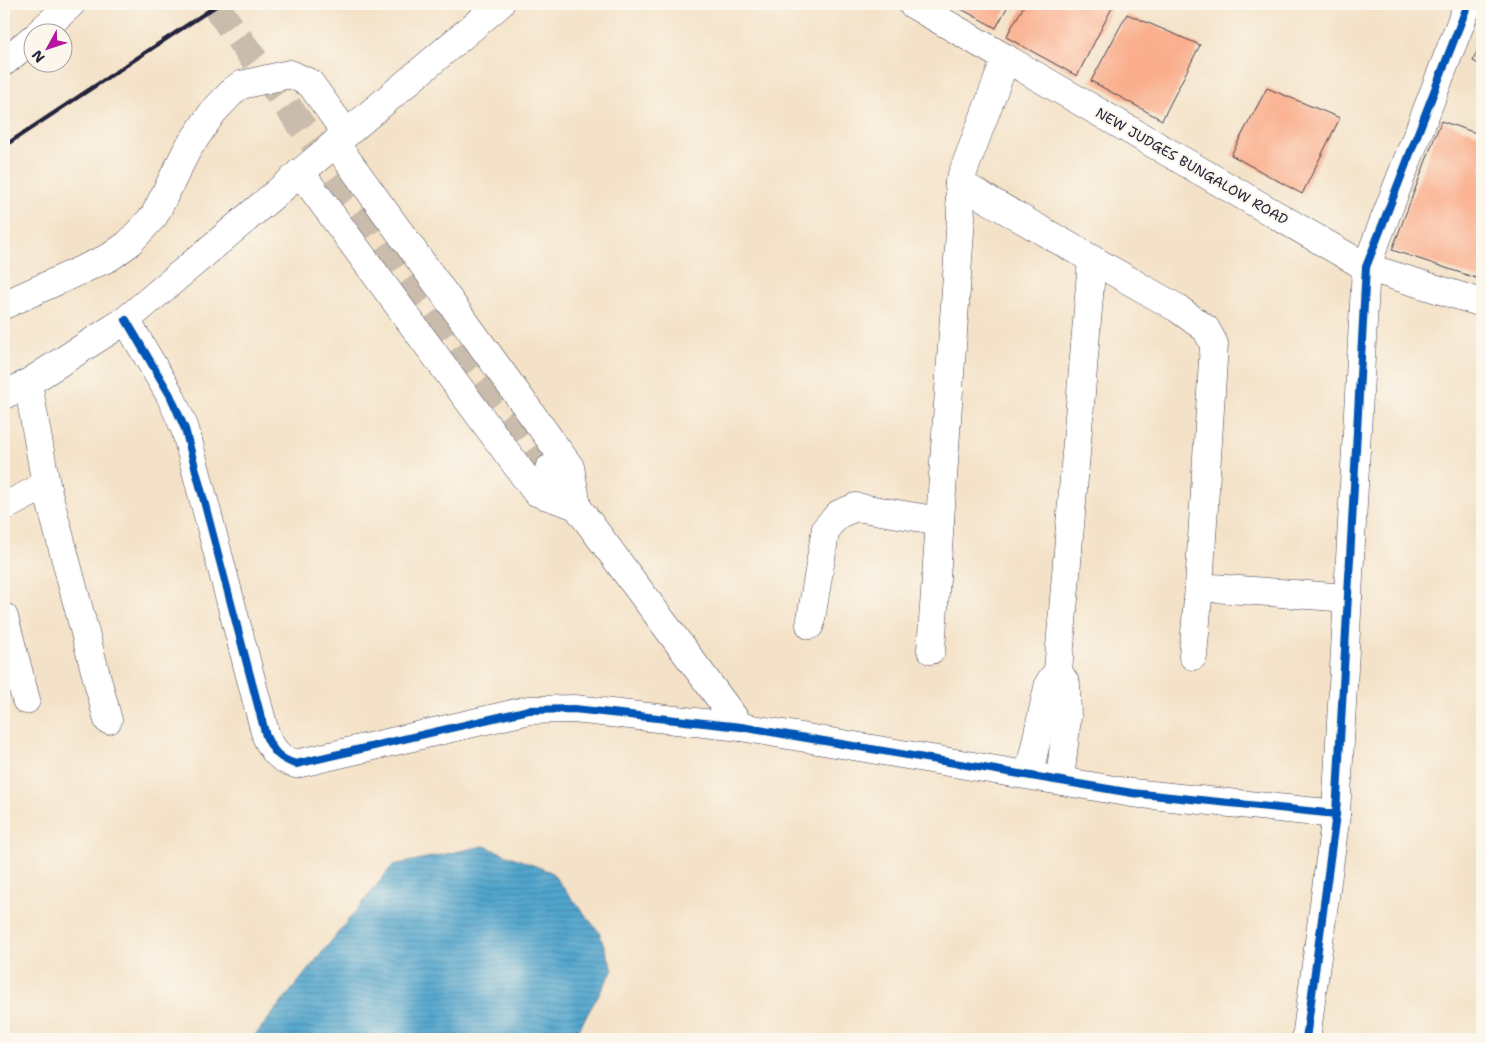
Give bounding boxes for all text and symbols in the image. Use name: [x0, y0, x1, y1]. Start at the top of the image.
north arrow: [22, 22, 72, 72]
text: N: [28, 46, 49, 66]
street label: NEW JUDGES BUNGALOW ROAD: [1092, 103, 1292, 229]

